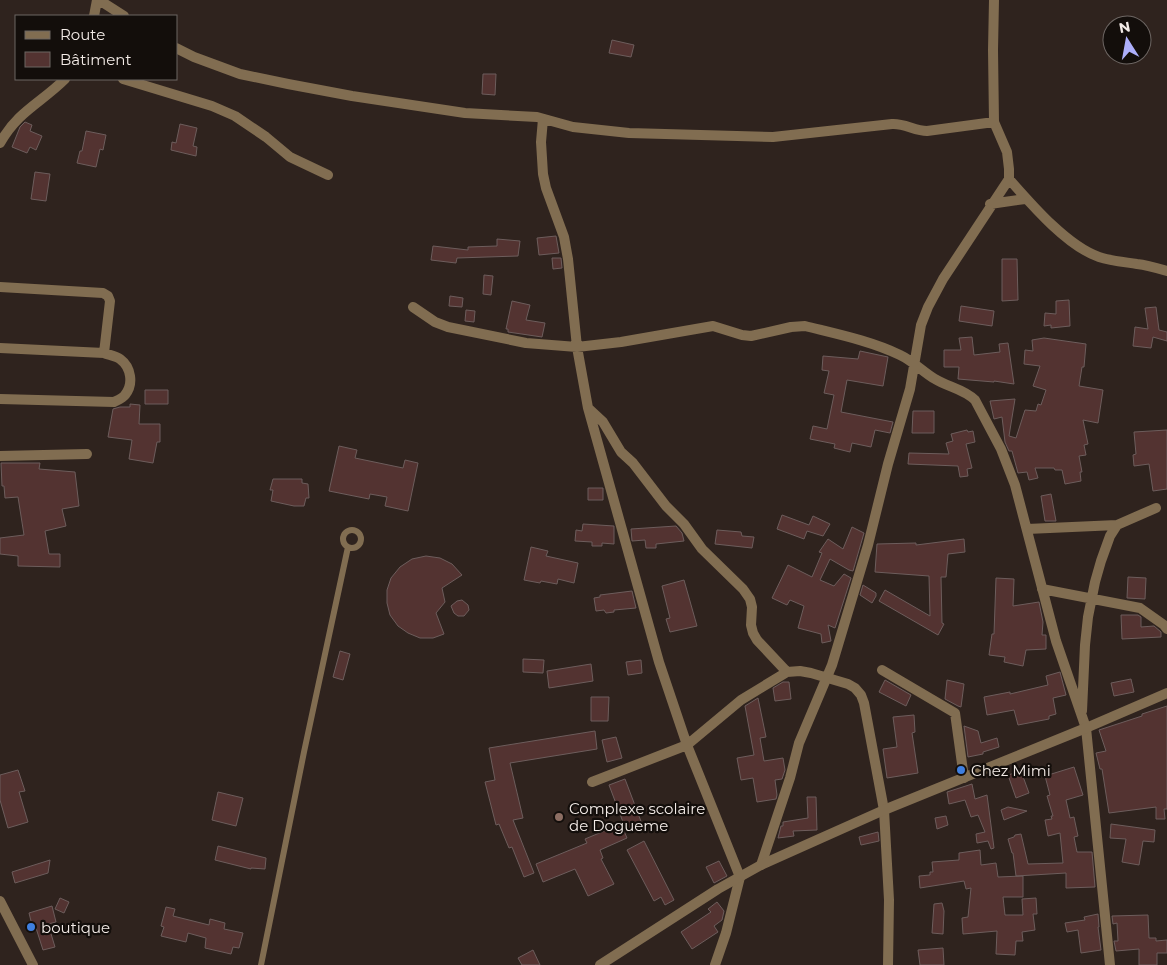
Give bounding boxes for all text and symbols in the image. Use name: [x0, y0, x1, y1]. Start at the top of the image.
legend: [15, 15, 178, 80]
north arrow: [1102, 15, 1152, 65]
text: N: [1117, 17, 1132, 37]
text: Route: [60, 25, 105, 44]
text: Bâtiment: [60, 50, 132, 69]
place label: Chez Mimi: [971, 761, 1051, 780]
marker: Chez Mimi: [955, 764, 967, 776]
place label: Complexe scolaire de Dogueme: [569, 799, 705, 835]
marker: Complexe scolaire de Dogueme: [553, 811, 565, 823]
place label: boutique: [41, 918, 110, 937]
marker: boutique: [25, 921, 37, 933]

